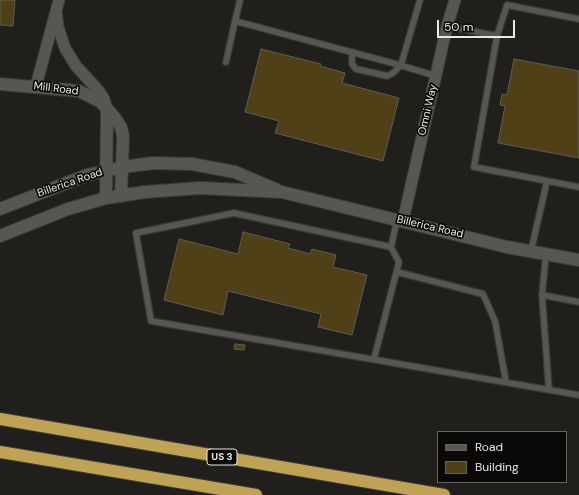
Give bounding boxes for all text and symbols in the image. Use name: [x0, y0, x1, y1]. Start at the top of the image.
scale bar: [439, 12, 517, 38]
text: 50 m: [444, 19, 473, 35]
street label: Mill Road: [33, 80, 79, 98]
street label: Omni Way: [416, 83, 440, 137]
street label: Billerica Road: [36, 166, 104, 200]
street label: Billerica Road: [395, 213, 465, 241]
legend: [437, 431, 567, 483]
text: Road: [475, 439, 503, 455]
road number: US 3: [207, 449, 237, 465]
text: Building: [475, 459, 519, 475]

